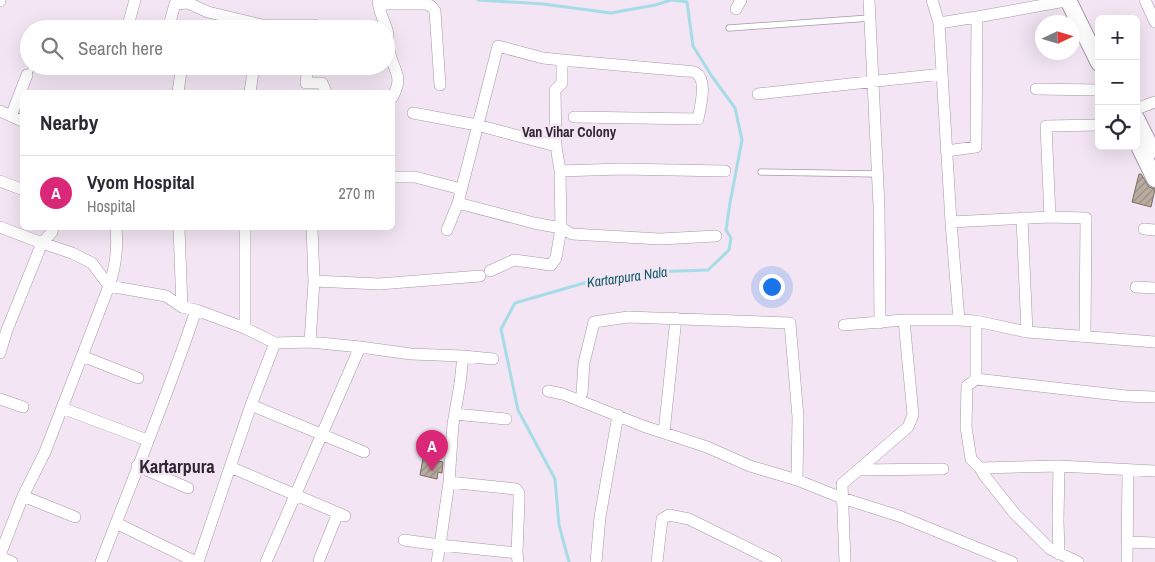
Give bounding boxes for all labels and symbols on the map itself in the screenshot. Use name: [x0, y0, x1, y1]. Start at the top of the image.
north arrow: [1035, 15, 1080, 60]
district label: Van Vihar Colony: [522, 123, 617, 141]
water label: Kartarpura Nala: [586, 262, 668, 292]
your location: [759, 274, 785, 300]
pin: A: [416, 430, 448, 471]
district label: Kartarpura: [139, 454, 216, 479]

